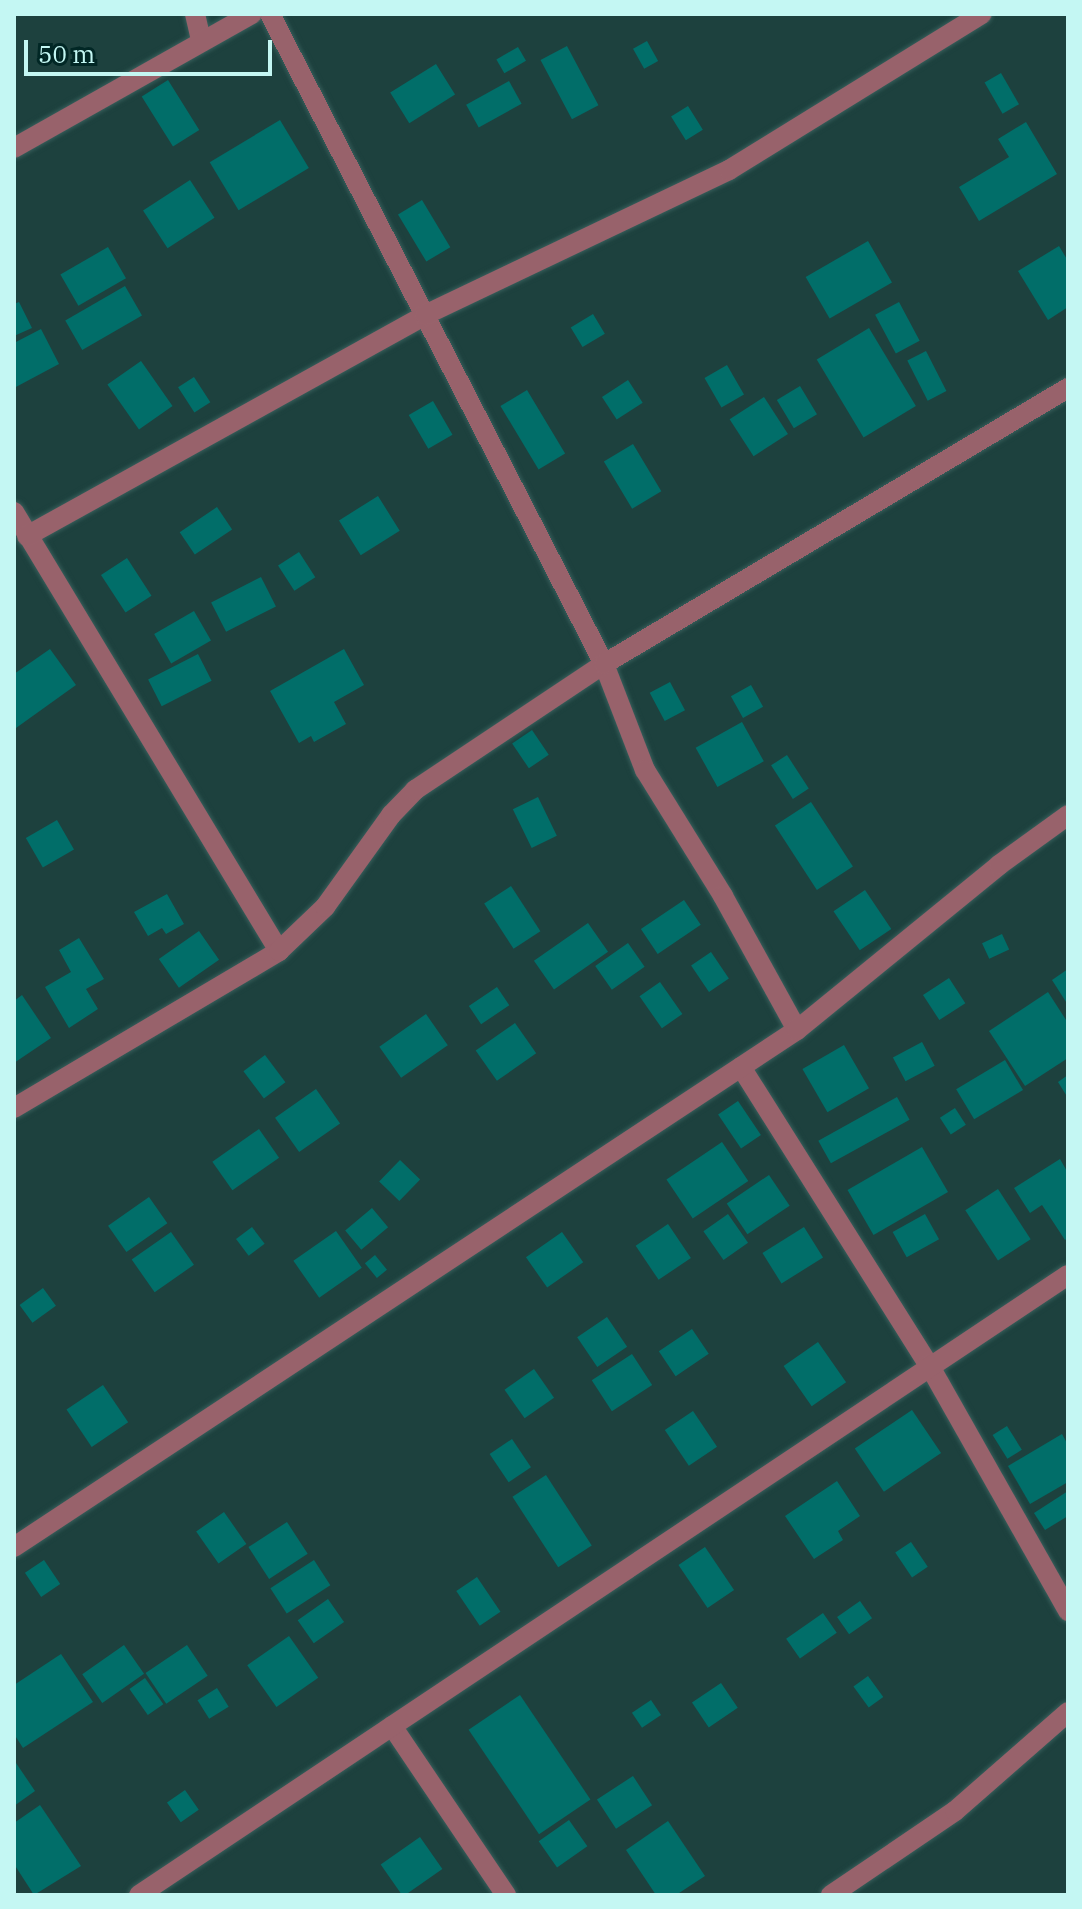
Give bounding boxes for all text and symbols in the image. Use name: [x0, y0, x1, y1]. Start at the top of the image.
scale bar: [28, 24, 276, 74]
text: 50 m: [38, 38, 95, 70]

